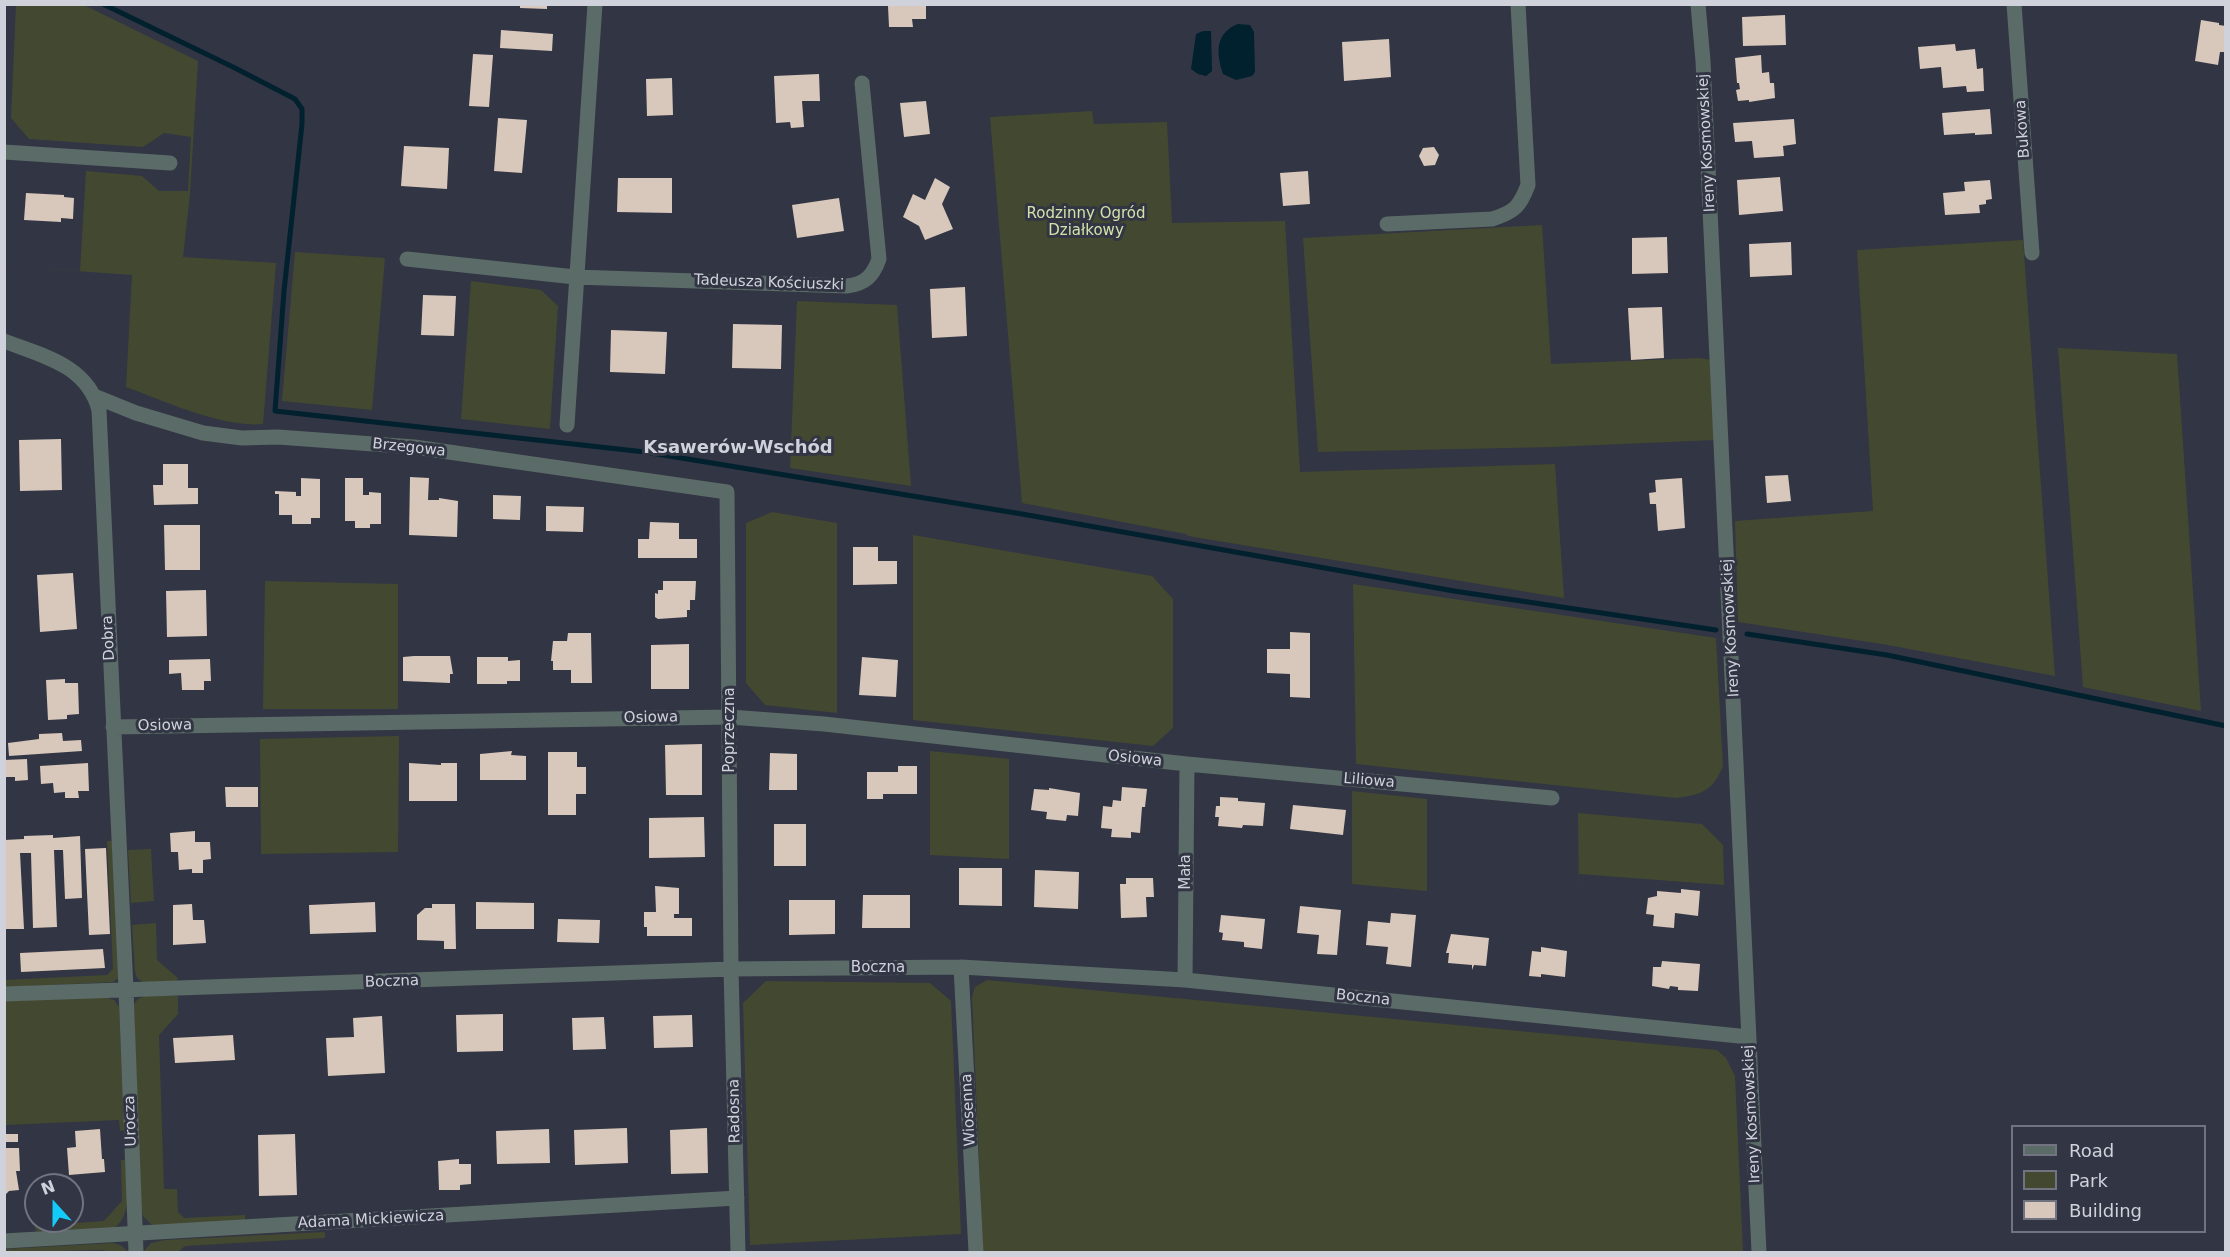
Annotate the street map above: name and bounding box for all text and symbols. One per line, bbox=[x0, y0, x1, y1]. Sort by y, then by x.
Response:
street label: Ireny Kosmowskiej bbox=[1694, 73, 1720, 213]
street label: Bukowa bbox=[2012, 99, 2034, 159]
park label: Rodzinny Ogród Działkowy bbox=[1026, 205, 1146, 240]
street label: Tadeusza Kościuszki bbox=[694, 271, 844, 295]
street label: Brzegowa bbox=[371, 435, 447, 461]
district label: Ksawerów-Wschód bbox=[643, 437, 833, 459]
street label: Ireny Kosmowskiej bbox=[1718, 558, 1744, 698]
street label: Dobra bbox=[99, 615, 119, 661]
street label: Poprzeczna bbox=[721, 687, 739, 773]
street label: Osiowa bbox=[624, 709, 678, 727]
street label: Osiowa bbox=[138, 717, 192, 735]
street label: Osiowa bbox=[1107, 747, 1163, 771]
street label: Liliowa bbox=[1343, 770, 1395, 792]
street label: Mała bbox=[1177, 854, 1195, 890]
street label: Boczna bbox=[851, 959, 905, 977]
street label: Boczna bbox=[365, 972, 419, 992]
street label: Boczna bbox=[1335, 986, 1391, 1010]
street label: Ireny Kosmowskiej bbox=[1739, 1044, 1765, 1184]
street label: Wiosenna bbox=[958, 1073, 980, 1147]
street label: Radosna bbox=[725, 1079, 745, 1143]
street label: Urocza bbox=[121, 1095, 141, 1147]
legend bbox=[2011, 1125, 2206, 1233]
text: Road bbox=[2069, 1140, 2114, 1161]
text: Park bbox=[2069, 1170, 2108, 1191]
north arrow bbox=[24, 1173, 84, 1233]
text: N bbox=[38, 1176, 58, 1199]
text: Building bbox=[2069, 1200, 2142, 1221]
street label: Adama Mickiewicza bbox=[297, 1207, 445, 1233]

